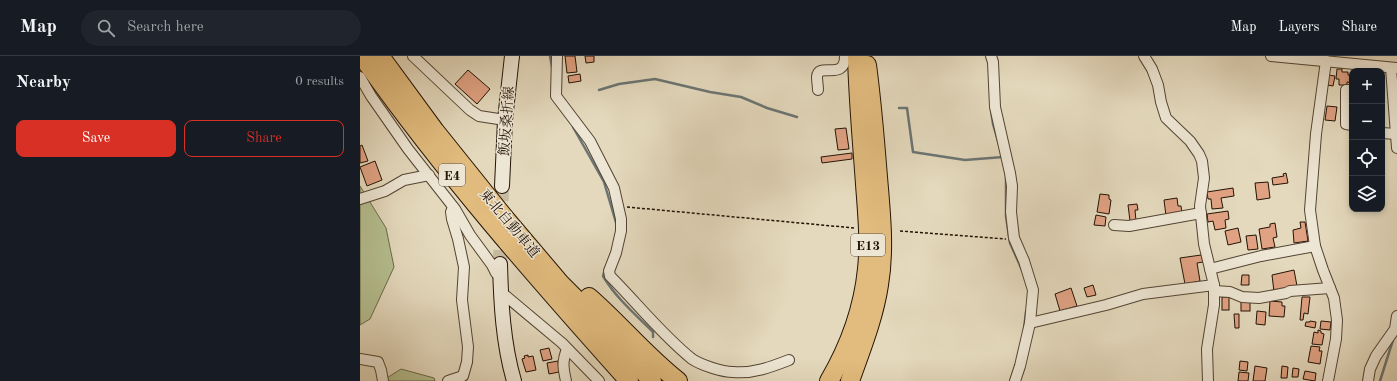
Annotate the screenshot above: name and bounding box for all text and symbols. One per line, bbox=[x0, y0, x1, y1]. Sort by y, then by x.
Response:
search box bbox=[81, 10, 361, 46]
icon: search bbox=[95, 17, 117, 39]
text: Map bbox=[20, 18, 57, 37]
text: Search here bbox=[127, 20, 204, 35]
text: Map bbox=[1231, 20, 1257, 34]
text: Layers bbox=[1279, 20, 1320, 34]
text: Share bbox=[1342, 20, 1377, 34]
map controls bbox=[1349, 68, 1385, 212]
button: + bbox=[1349, 68, 1385, 104]
text: Nearby bbox=[16, 74, 71, 91]
text: 0 results bbox=[295, 75, 344, 88]
street label: 飯坂桑折線 bbox=[497, 86, 516, 156]
button: − bbox=[1349, 104, 1385, 140]
button: Save bbox=[16, 120, 176, 157]
button: Share bbox=[184, 120, 344, 157]
button: locate bbox=[1349, 140, 1385, 176]
road number: E4 bbox=[439, 164, 465, 186]
button: layers bbox=[1349, 176, 1385, 212]
street label: 東北自動車道 bbox=[477, 186, 542, 260]
road number: E13 bbox=[851, 234, 885, 256]

